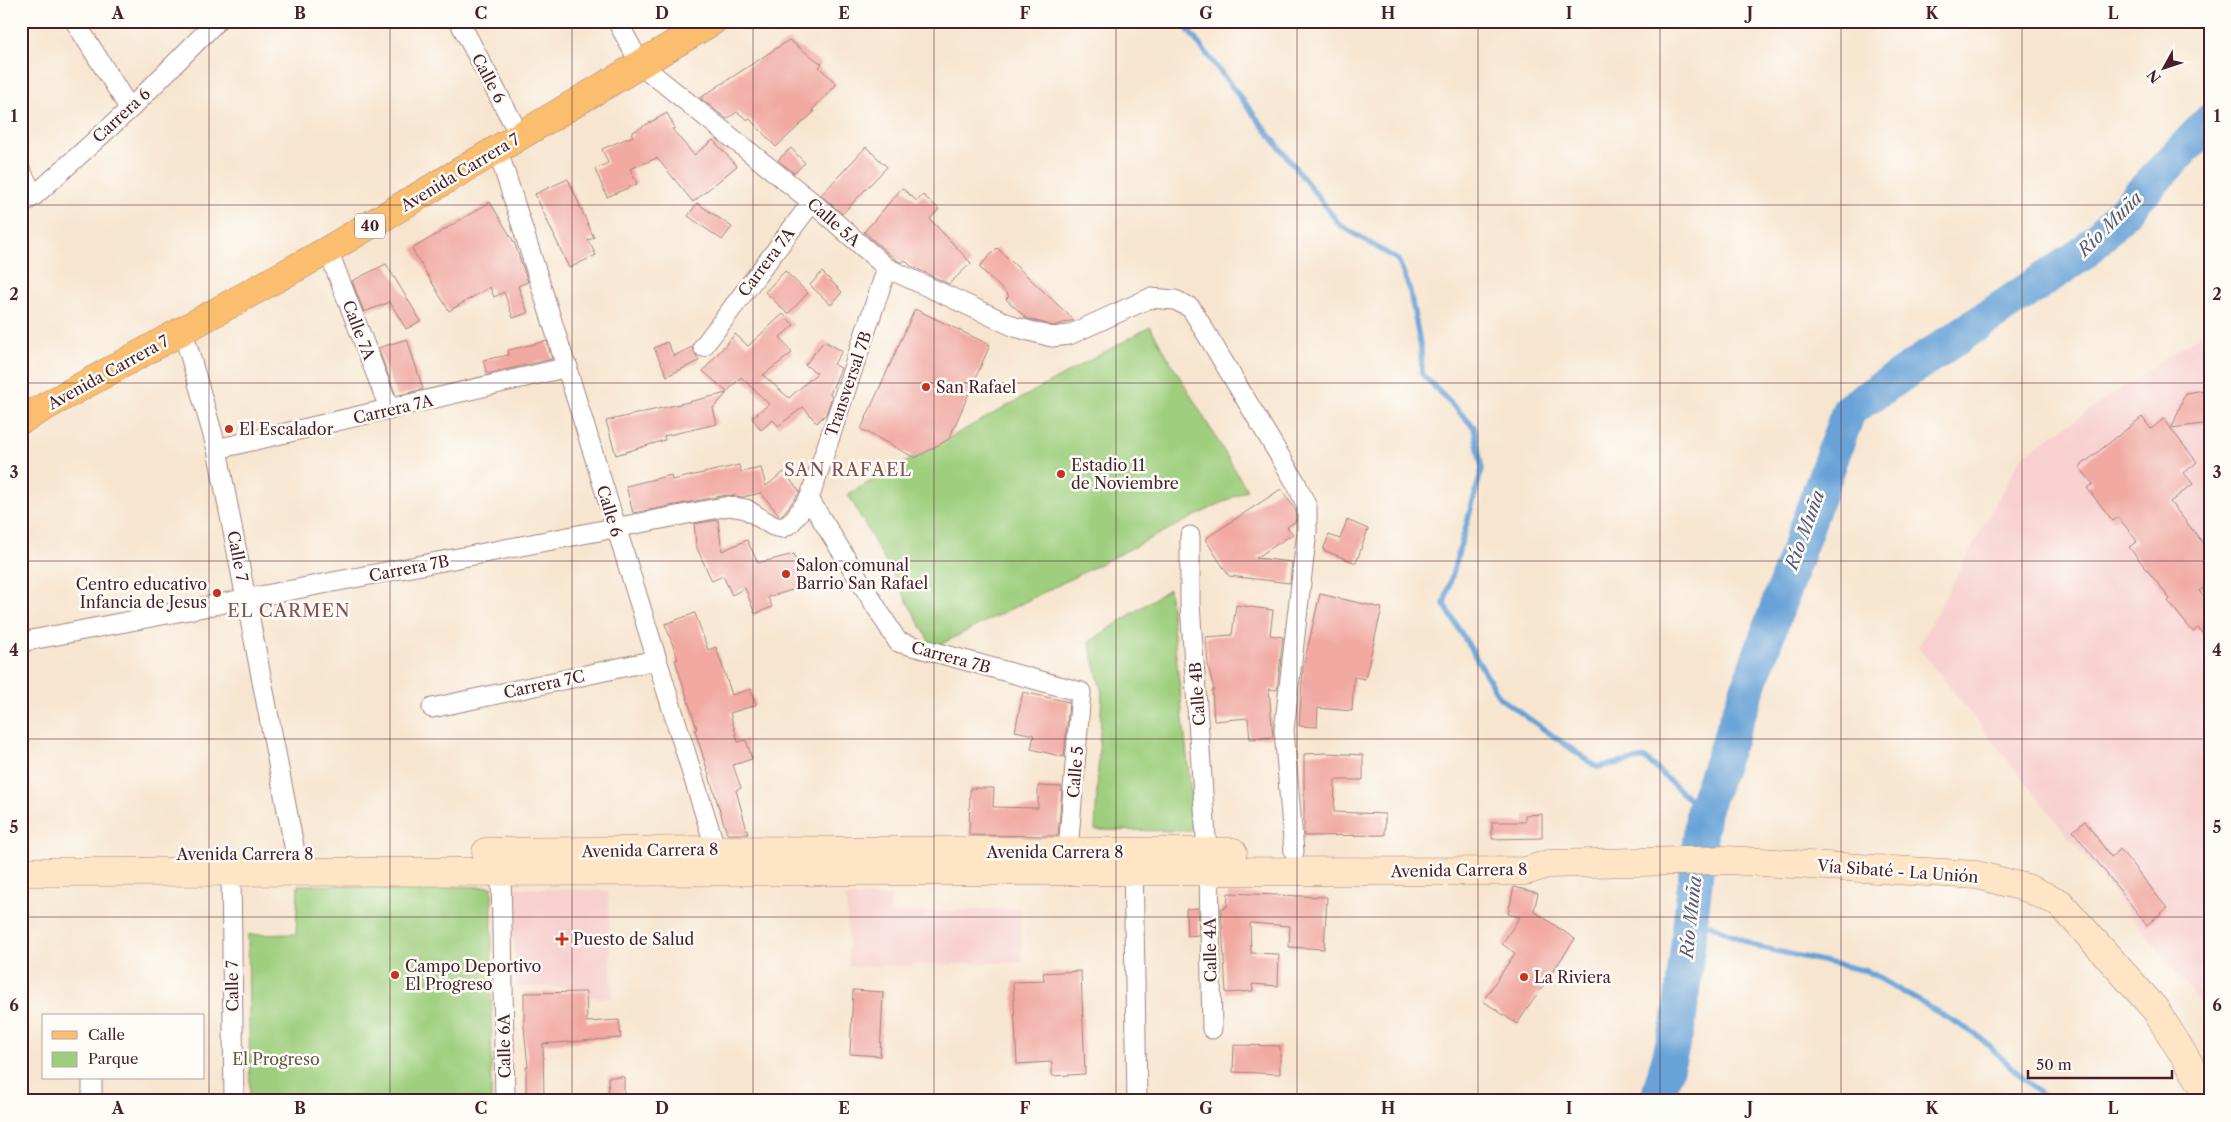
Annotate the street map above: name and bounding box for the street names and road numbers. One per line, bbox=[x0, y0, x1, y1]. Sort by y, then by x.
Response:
street label: Calle 6 bbox=[468, 50, 510, 106]
street label: Carrera 6 bbox=[88, 83, 154, 147]
street label: Avenida Carrera 7 bbox=[396, 129, 523, 216]
street label: Calle 5A bbox=[803, 193, 866, 251]
road number: 40 bbox=[355, 214, 385, 238]
street label: Carrera 7A bbox=[734, 223, 799, 301]
street label: Calle 7A bbox=[338, 297, 380, 364]
street label: Transversal 7B bbox=[821, 329, 875, 439]
street label: Avenida Carrera 7 bbox=[43, 330, 172, 414]
street label: Carrera 7A bbox=[351, 390, 436, 428]
street label: Calle 6 bbox=[593, 483, 627, 539]
street label: Calle 7 bbox=[223, 529, 253, 583]
street label: Carrera 7B bbox=[367, 550, 451, 586]
street label: Carrera 7B bbox=[909, 637, 993, 677]
street label: Calle 4B bbox=[1185, 661, 1209, 727]
street label: Carrera 7C bbox=[502, 666, 586, 702]
street label: Calle 5 bbox=[1063, 745, 1087, 799]
street label: Avenida Carrera 8 bbox=[580, 839, 719, 861]
street label: Avenida Carrera 8 bbox=[986, 842, 1123, 862]
street label: Avenida Carrera 8 bbox=[176, 844, 313, 864]
street label: Vía Sibaté - La Unión bbox=[1816, 855, 1979, 887]
street label: Avenida Carrera 8 bbox=[1389, 859, 1528, 881]
street label: Calle 4A bbox=[1199, 916, 1221, 983]
street label: Calle 7 bbox=[222, 960, 242, 1012]
street label: Calle 6A bbox=[493, 1012, 515, 1079]

